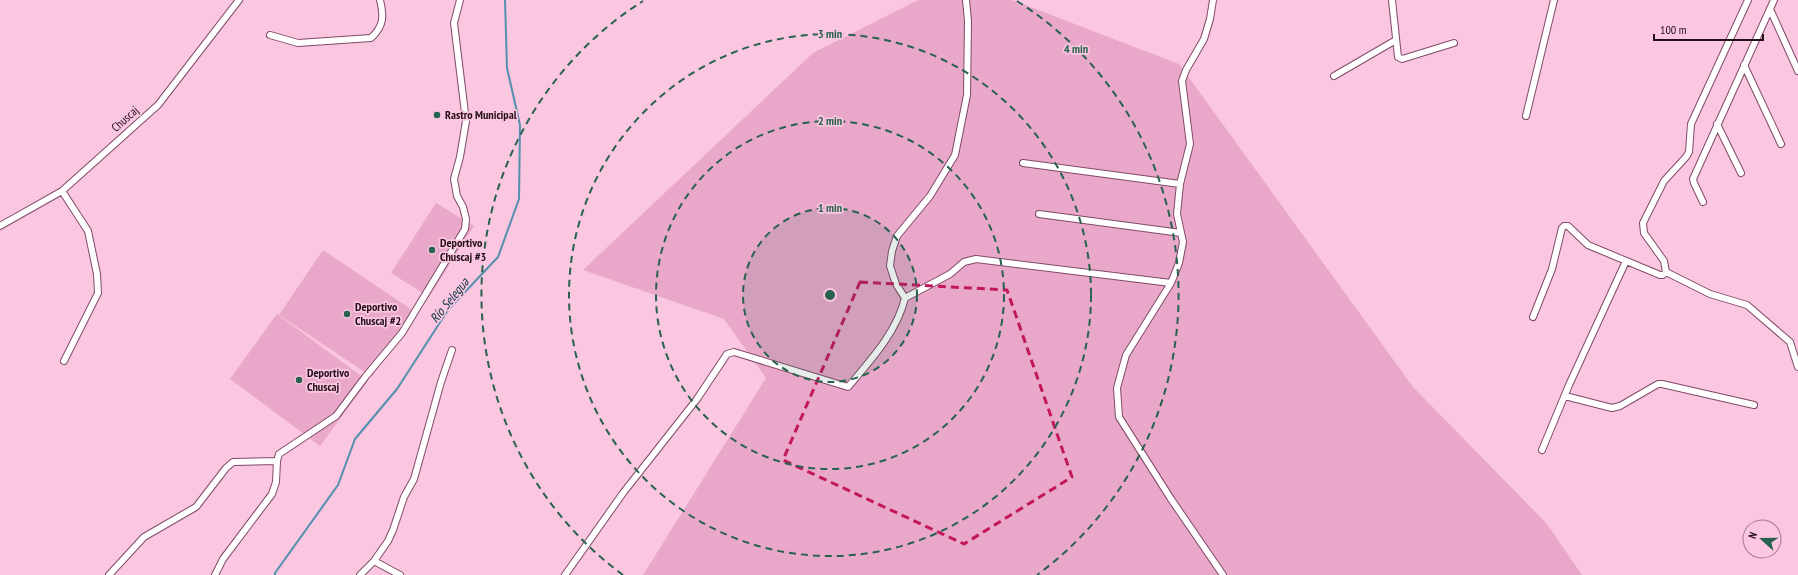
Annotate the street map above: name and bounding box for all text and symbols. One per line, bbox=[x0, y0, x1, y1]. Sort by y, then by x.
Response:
scale bar bbox=[1654, 16, 1763, 42]
text: 100 m bbox=[1660, 22, 1687, 37]
text: 3 min bbox=[818, 26, 842, 41]
text: 4 min bbox=[1064, 41, 1088, 56]
street label: Chuscaj bbox=[108, 102, 141, 135]
place label: Rastro Municipal bbox=[445, 107, 517, 122]
marker: Rastro Municipal bbox=[432, 110, 442, 120]
text: 2 min bbox=[818, 113, 842, 128]
text: 1 min bbox=[818, 200, 842, 215]
place label: Deportivo Chuscaj #3 bbox=[440, 235, 486, 264]
marker: Deportivo Chuscaj #3 bbox=[427, 245, 437, 255]
water label: Río Selegua bbox=[426, 274, 473, 326]
centre of rings bbox=[823, 288, 837, 302]
place label: Deportivo Chuscaj #2 bbox=[355, 299, 401, 328]
marker: Deportivo Chuscaj #2 bbox=[342, 309, 352, 319]
place label: Deportivo Chuscaj bbox=[307, 365, 350, 394]
marker: Deportivo Chuscaj bbox=[294, 375, 304, 385]
north arrow bbox=[1742, 519, 1782, 559]
text: N bbox=[1745, 530, 1760, 541]

